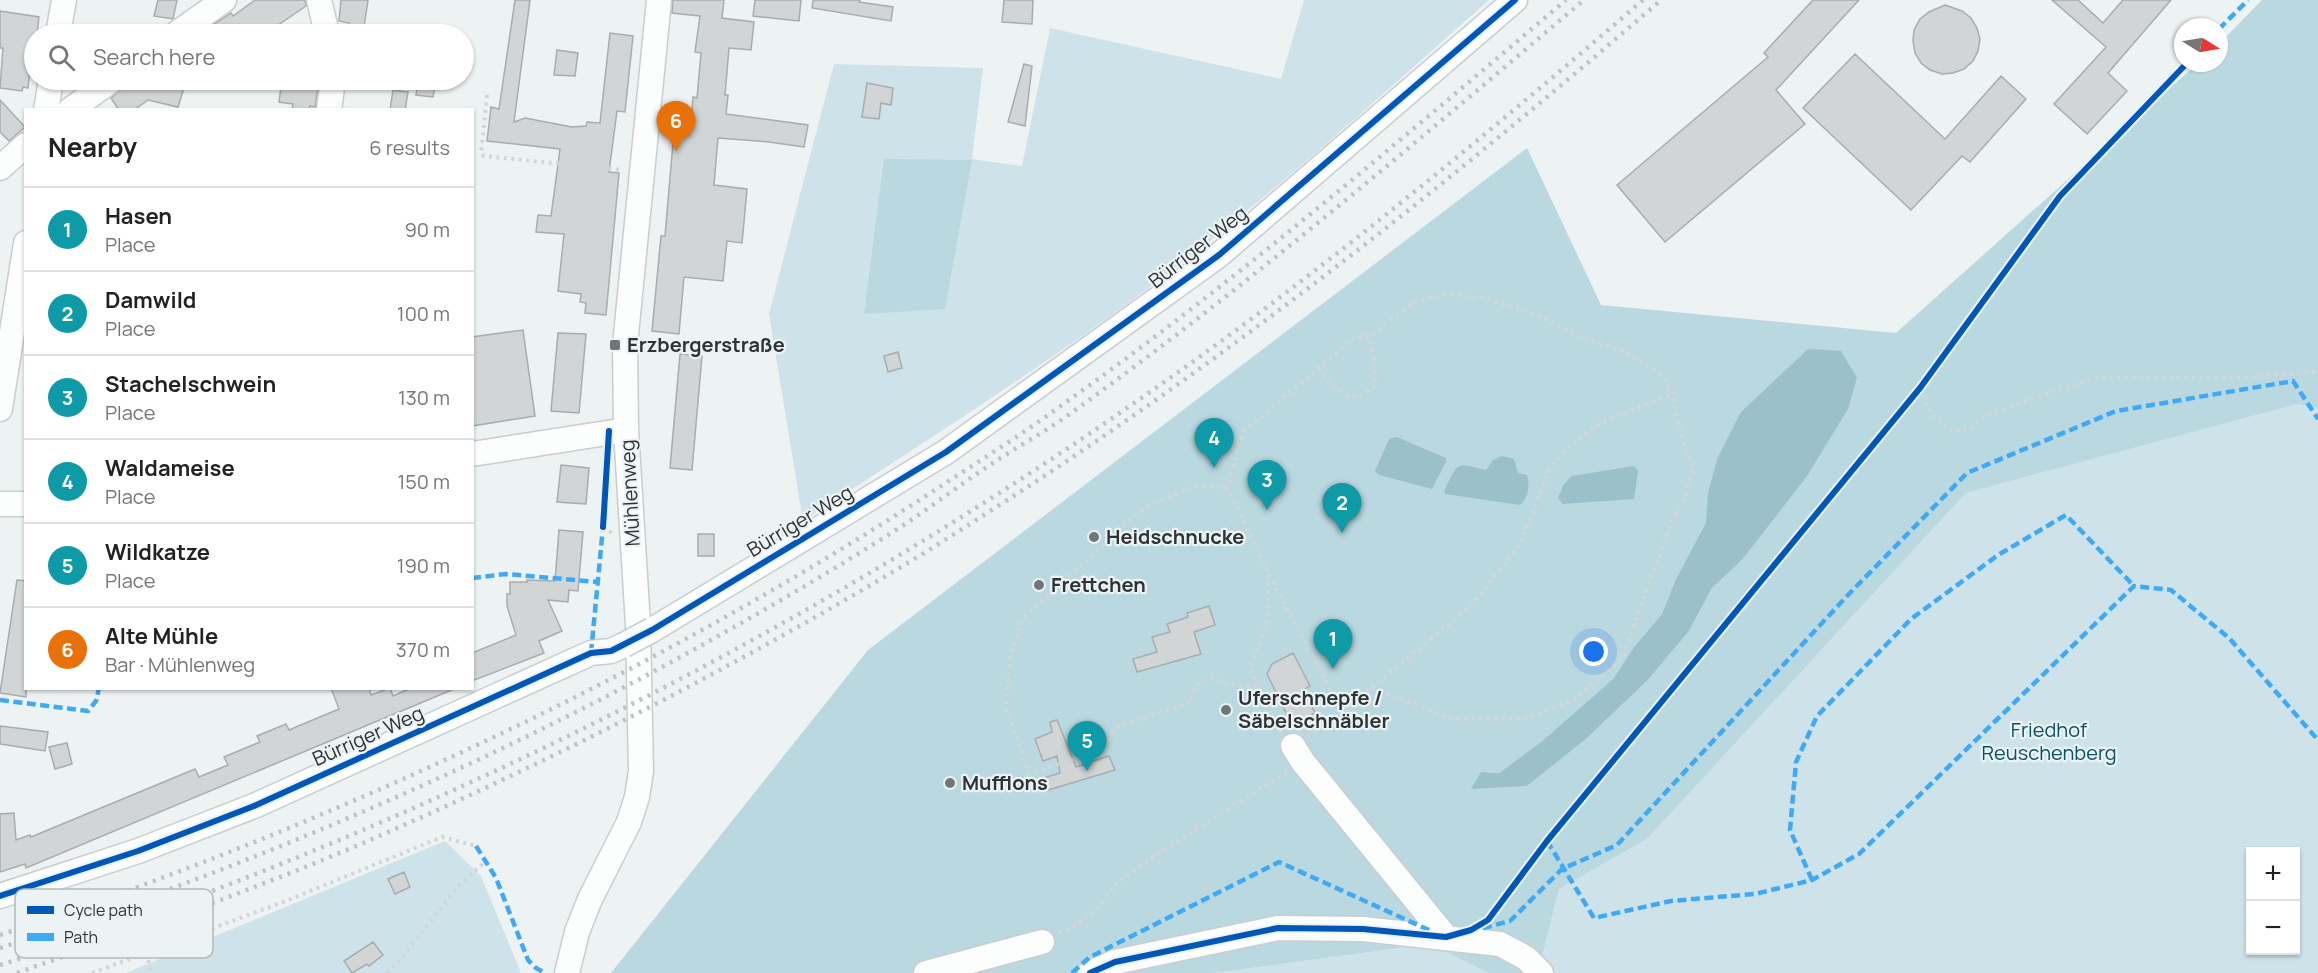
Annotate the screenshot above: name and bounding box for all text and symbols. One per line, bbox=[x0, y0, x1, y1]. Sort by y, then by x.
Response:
north arrow bbox=[2174, 18, 2228, 72]
search box bbox=[24, 24, 474, 90]
icon: search bbox=[45, 41, 78, 74]
text: Search here bbox=[93, 42, 215, 72]
pin: 6 bbox=[656, 102, 696, 151]
text: Nearby bbox=[48, 129, 137, 165]
text: 6 results bbox=[369, 134, 450, 161]
street label: Bürriger Weg bbox=[1142, 199, 1253, 294]
text: Hasen bbox=[105, 201, 172, 231]
text: 1 bbox=[63, 216, 72, 243]
text: 90 m bbox=[404, 216, 450, 243]
text: Place bbox=[105, 231, 155, 258]
text: Damwild bbox=[105, 285, 196, 315]
text: 2 bbox=[62, 300, 73, 327]
text: 100 m bbox=[397, 300, 450, 327]
text: Place bbox=[105, 315, 155, 342]
place label: Erzbergerstraße bbox=[627, 331, 785, 358]
marker: Erzbergerstraße bbox=[608, 338, 622, 352]
text: Stachelschwein bbox=[105, 369, 276, 399]
text: 3 bbox=[62, 384, 73, 411]
text: 130 m bbox=[398, 384, 450, 411]
text: Place bbox=[105, 399, 155, 426]
pin: 4 bbox=[1194, 418, 1234, 468]
street label: Mühlenweg bbox=[613, 439, 646, 547]
text: Waldameise bbox=[105, 453, 235, 483]
pin: 3 bbox=[1248, 460, 1286, 510]
text: 4 bbox=[61, 468, 74, 495]
text: 150 m bbox=[397, 468, 450, 495]
street label: Bürriger Weg bbox=[742, 478, 858, 563]
text: Place bbox=[105, 483, 155, 510]
pin: 2 bbox=[1322, 484, 1362, 533]
place label: Heidschnucke bbox=[1106, 523, 1244, 550]
marker: Heidschnucke bbox=[1087, 530, 1101, 544]
text: Wildkatze bbox=[105, 537, 210, 567]
text: 5 bbox=[62, 552, 73, 579]
text: 190 m bbox=[397, 552, 450, 579]
text: Place bbox=[105, 567, 155, 594]
place label: Frettchen bbox=[1051, 571, 1146, 598]
marker: Frettchen bbox=[1032, 578, 1046, 592]
pin: 1 bbox=[1314, 620, 1352, 669]
text: Alte Mühle bbox=[105, 621, 218, 651]
text: 6 bbox=[61, 636, 74, 663]
text: 370 m bbox=[396, 636, 450, 663]
your location bbox=[1579, 637, 1608, 666]
text: Bar · Mühlenweg bbox=[105, 651, 255, 678]
place label: Uferschnepfe / Säbelschnäbler bbox=[1238, 684, 1389, 734]
street label: Bürriger Weg bbox=[308, 699, 428, 772]
marker: Uferschnepfe / Säbelschnäbler bbox=[1219, 703, 1233, 717]
park label: Friedhof Reuschenberg bbox=[1981, 716, 2117, 766]
pin: 5 bbox=[1068, 722, 1106, 771]
place label: Mufflons bbox=[962, 769, 1048, 796]
marker: Mufflons bbox=[943, 776, 957, 790]
map controls bbox=[2246, 847, 2300, 955]
button: + bbox=[2246, 847, 2300, 901]
legend bbox=[15, 889, 213, 958]
text: Cycle path bbox=[64, 899, 143, 921]
button: − bbox=[2246, 901, 2300, 955]
text: Path bbox=[64, 926, 98, 948]

